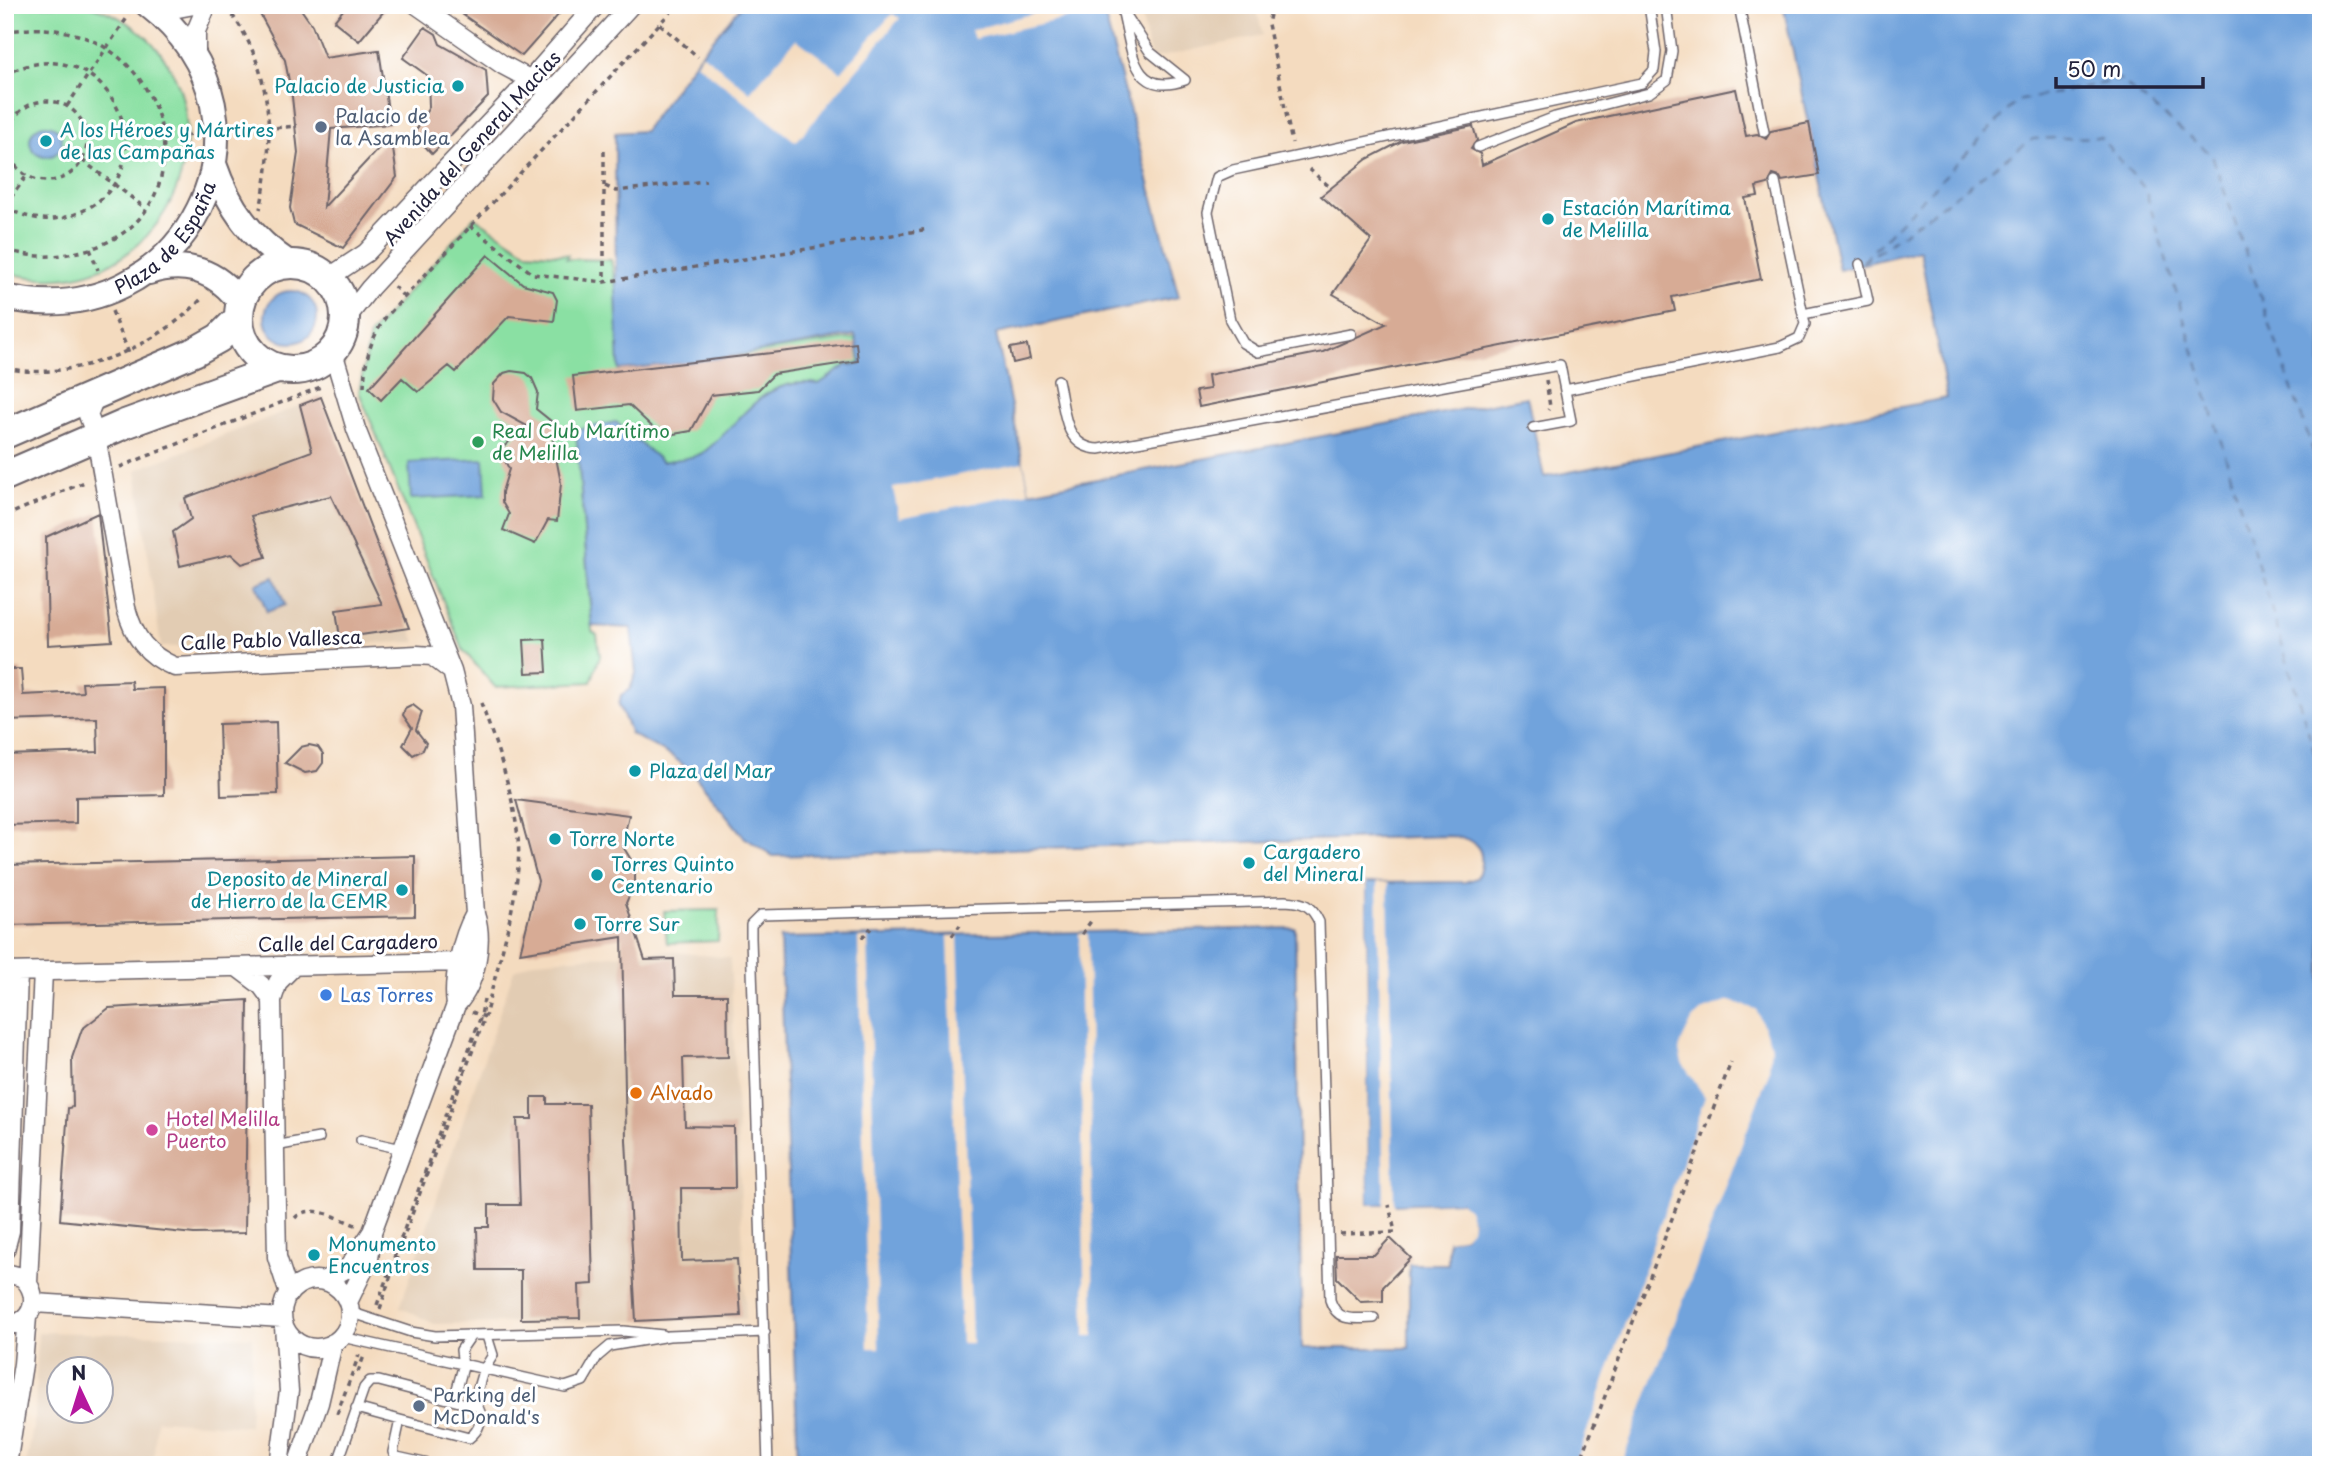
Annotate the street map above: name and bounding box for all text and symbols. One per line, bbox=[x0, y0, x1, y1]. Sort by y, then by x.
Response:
street label: Avenida del General Macias bbox=[376, 44, 566, 251]
scale bar bbox=[2056, 46, 2204, 90]
text: 50 m bbox=[2067, 52, 2121, 84]
place label: Palacio de Justicia bbox=[274, 71, 445, 99]
marker: Palacio de Justicia bbox=[450, 78, 466, 94]
place label: Palacio de la Asamblea bbox=[335, 101, 450, 151]
place label: A los Héroes y Mártires de las Campañas bbox=[60, 115, 274, 165]
marker: Palacio de la Asamblea bbox=[313, 119, 329, 135]
marker: A los Héroes y Mártires de las Campañas bbox=[38, 133, 54, 149]
street label: Plaza de España bbox=[109, 177, 222, 300]
place label: Estación Marítima de Melilla bbox=[1562, 193, 1731, 243]
marker: Estación Marítima de Melilla bbox=[1540, 211, 1556, 227]
place label: Real Club Marítimo de Melilla bbox=[492, 416, 670, 466]
marker: Real Club Marítimo de Melilla bbox=[470, 434, 486, 450]
street label: Calle Pablo Vallesca bbox=[180, 622, 362, 656]
place label: Plaza del Mar bbox=[649, 756, 772, 784]
marker: Plaza del Mar bbox=[627, 763, 643, 779]
place label: Torre Norte bbox=[569, 824, 675, 852]
marker: Torre Norte bbox=[547, 831, 563, 847]
place label: Cargadero del Mineral bbox=[1263, 837, 1364, 887]
place label: Torres Quinto Centenario bbox=[611, 849, 734, 899]
marker: Cargadero del Mineral bbox=[1241, 855, 1257, 871]
place label: Deposito de Mineral de Hierro de la CEMR bbox=[191, 864, 388, 914]
marker: Torres Quinto Centenario bbox=[589, 867, 605, 883]
marker: Deposito de Mineral de Hierro de la CEMR bbox=[394, 882, 410, 898]
place label: Torre Sur bbox=[594, 909, 680, 937]
marker: Torre Sur bbox=[572, 916, 588, 932]
street label: Calle del Cargadero bbox=[258, 926, 438, 958]
place label: Las Torres bbox=[340, 980, 434, 1008]
marker: Las Torres bbox=[318, 987, 334, 1003]
place label: Alvado bbox=[650, 1078, 713, 1106]
marker: Alvado bbox=[628, 1085, 644, 1101]
place label: Hotel Melilla Puerto bbox=[166, 1104, 280, 1154]
marker: Hotel Melilla Puerto bbox=[144, 1122, 160, 1138]
place label: Monumento Encuentros bbox=[328, 1229, 436, 1279]
marker: Monumento Encuentros bbox=[306, 1247, 322, 1263]
north arrow bbox=[46, 1354, 116, 1424]
text: N bbox=[70, 1358, 87, 1387]
place label: Parking del McDonald's bbox=[433, 1380, 540, 1430]
marker: Parking del McDonald's bbox=[411, 1398, 427, 1414]

